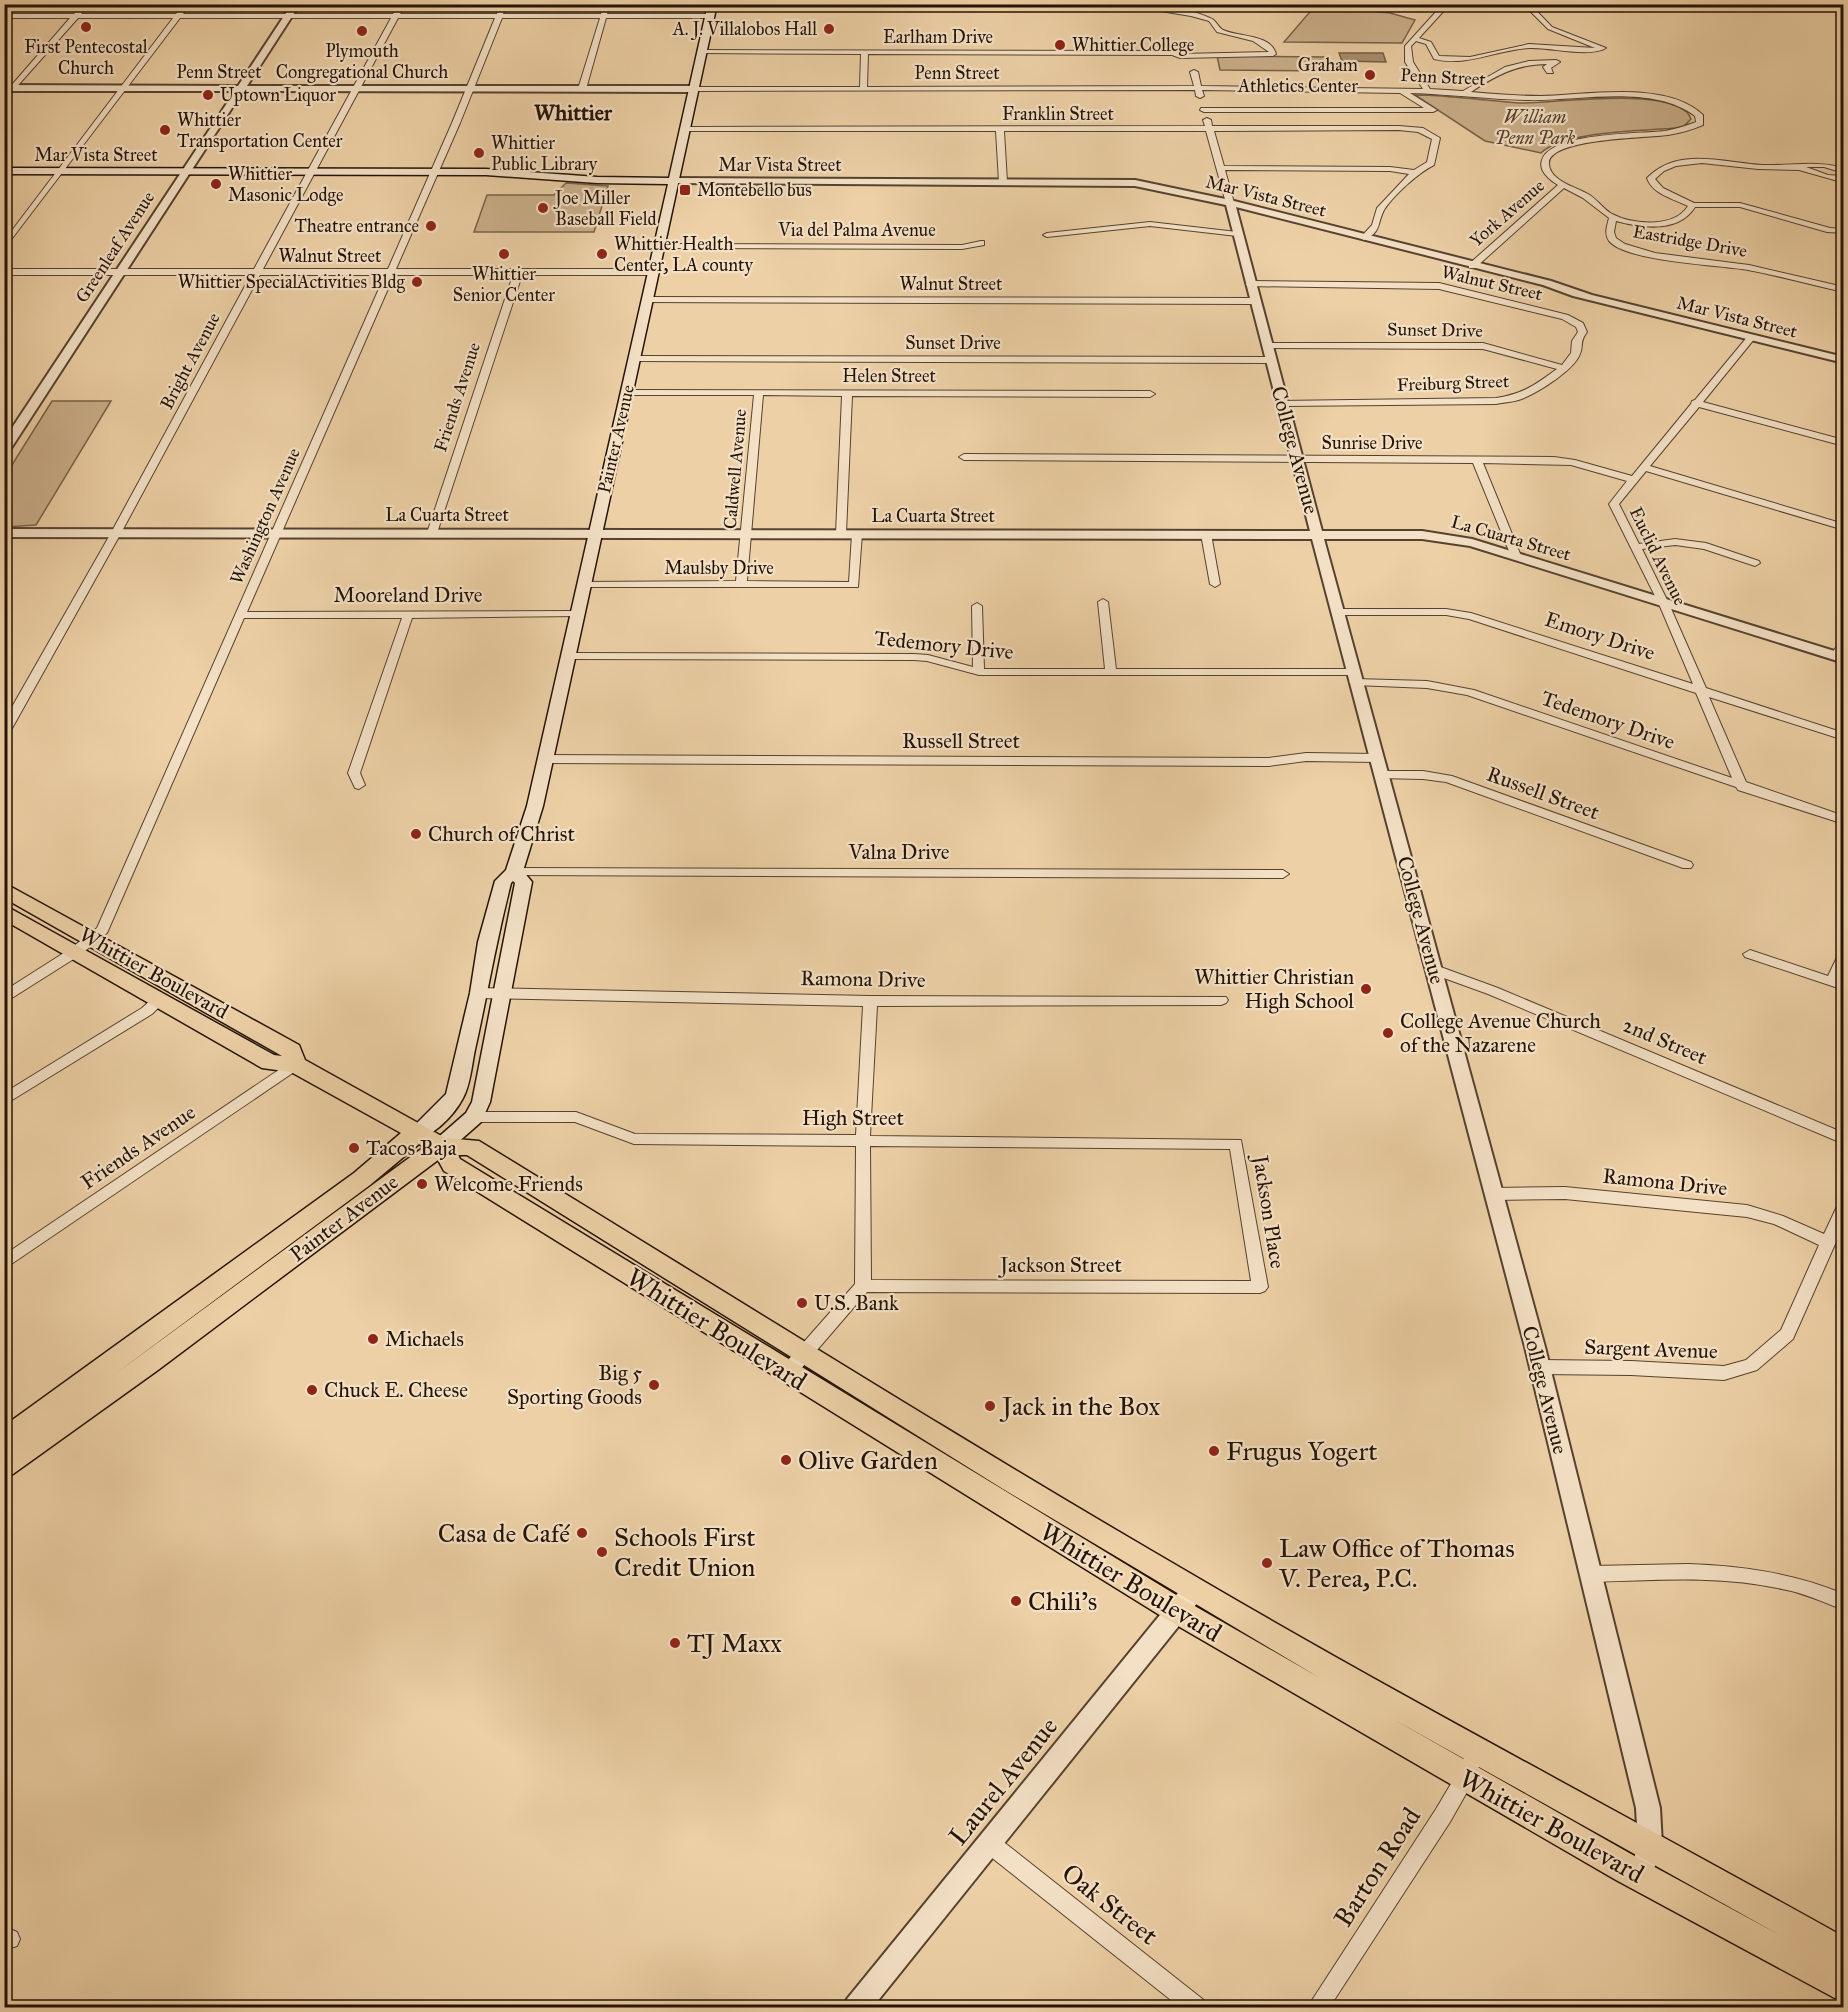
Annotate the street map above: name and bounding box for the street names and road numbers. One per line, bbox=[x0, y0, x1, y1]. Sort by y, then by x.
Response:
street label: Earlham Drive bbox=[883, 26, 993, 48]
street label: Penn Street bbox=[176, 61, 262, 83]
street label: Penn Street bbox=[914, 62, 1000, 84]
street label: Penn Street bbox=[1400, 64, 1487, 90]
street label: Franklin Street bbox=[1002, 103, 1115, 125]
street label: Mar Vista Street bbox=[34, 144, 158, 166]
street label: Mar Vista Street bbox=[718, 154, 842, 176]
street label: Mar Vista Street bbox=[1203, 170, 1329, 222]
street label: York Avenue bbox=[1465, 174, 1549, 252]
street label: Greenleaf Avenue bbox=[71, 187, 159, 307]
street label: Via del Palma Avenue bbox=[777, 219, 936, 241]
street label: Eastridge Drive bbox=[1631, 220, 1749, 263]
street label: Walnut Street bbox=[279, 245, 382, 267]
street label: Walnut Street bbox=[1439, 261, 1545, 305]
street label: Walnut Street bbox=[900, 273, 1003, 295]
street label: Mar Vista Street bbox=[1674, 291, 1800, 343]
street label: Bright Avenue bbox=[155, 309, 226, 413]
street label: Sunset Drive bbox=[1387, 318, 1483, 342]
street label: Sunset Drive bbox=[905, 332, 1001, 354]
street label: Friends Avenue bbox=[429, 340, 485, 454]
street label: Helen Street bbox=[842, 365, 936, 387]
street label: Freiburg Street bbox=[1396, 370, 1510, 397]
street label: Painter Avenue bbox=[593, 383, 639, 495]
street label: College Avenue bbox=[1265, 383, 1325, 517]
street label: Caldwell Avenue bbox=[719, 408, 751, 530]
street label: Sunrise Drive bbox=[1322, 432, 1422, 454]
street label: Washington Avenue bbox=[225, 445, 306, 588]
street label: Euclid Avenue bbox=[1625, 503, 1691, 609]
street label: La Cuarta Street bbox=[385, 504, 509, 526]
street label: La Cuarta Street bbox=[871, 505, 995, 527]
street label: La Cuarta Street bbox=[1449, 510, 1574, 566]
street label: Maulsby Drive bbox=[664, 557, 774, 579]
street label: Mooreland Drive bbox=[334, 582, 483, 608]
street label: Emory Drive bbox=[1542, 606, 1659, 666]
street label: Tedemory Drive bbox=[873, 625, 1015, 665]
street label: Tedemory Drive bbox=[1538, 685, 1679, 755]
street label: Russell Street bbox=[902, 728, 1021, 754]
street label: Russell Street bbox=[1483, 761, 1603, 826]
street label: Valna Drive bbox=[848, 839, 950, 865]
street label: College Avenue bbox=[1391, 853, 1451, 987]
street label: Whittier Boulevard bbox=[75, 921, 233, 1025]
street label: Ramona Drive bbox=[800, 965, 926, 993]
street label: 2nd Street bbox=[1619, 1012, 1712, 1071]
street label: Friends Avenue bbox=[76, 1099, 200, 1195]
street label: High Street bbox=[802, 1105, 905, 1131]
street label: Jackson Place bbox=[1247, 1152, 1291, 1271]
street label: Ramona Drive bbox=[1601, 1163, 1729, 1202]
street label: Painter Avenue bbox=[285, 1169, 404, 1267]
street label: Jackson Street bbox=[998, 1252, 1123, 1278]
street label: Whittier Boulevard bbox=[621, 1261, 813, 1397]
street label: College Avenue bbox=[1517, 1323, 1574, 1457]
street label: Sargent Avenue bbox=[1584, 1334, 1718, 1364]
street label: Whittier Boulevard bbox=[1034, 1515, 1228, 1649]
street label: Laurel Avenue bbox=[942, 1711, 1064, 1851]
street label: Whittier Boulevard bbox=[1454, 1762, 1650, 1890]
street label: Barton Road bbox=[1327, 1801, 1427, 1933]
street label: Oak Street bbox=[1056, 1857, 1164, 1951]

